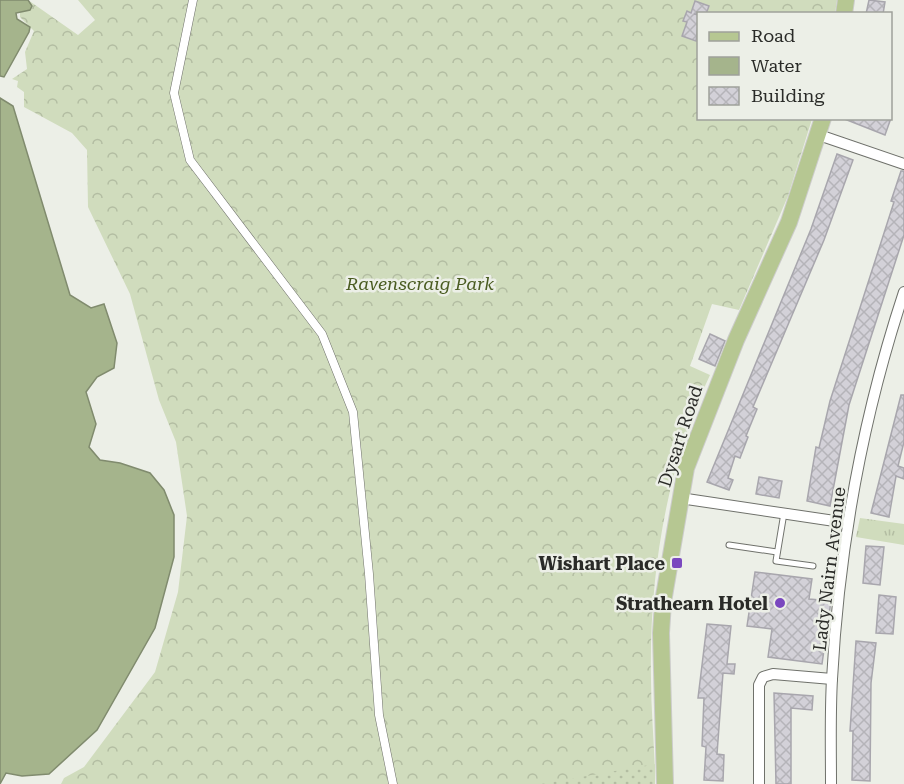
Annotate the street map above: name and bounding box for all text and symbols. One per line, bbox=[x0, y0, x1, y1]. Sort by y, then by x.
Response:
legend bbox=[697, 12, 892, 120]
text: Road bbox=[751, 25, 796, 46]
text: Water bbox=[751, 55, 802, 76]
text: Building bbox=[751, 85, 825, 106]
park label: Ravenscraig Park bbox=[345, 273, 494, 294]
street label: Dysart Road bbox=[654, 382, 706, 490]
street label: Lady Nairn Avenue bbox=[809, 486, 850, 652]
place label: Wishart Place bbox=[538, 553, 665, 574]
marker: Wishart Place bbox=[670, 556, 684, 570]
place label: Strathearn Hotel bbox=[616, 593, 768, 614]
marker: Strathearn Hotel bbox=[773, 596, 787, 610]

